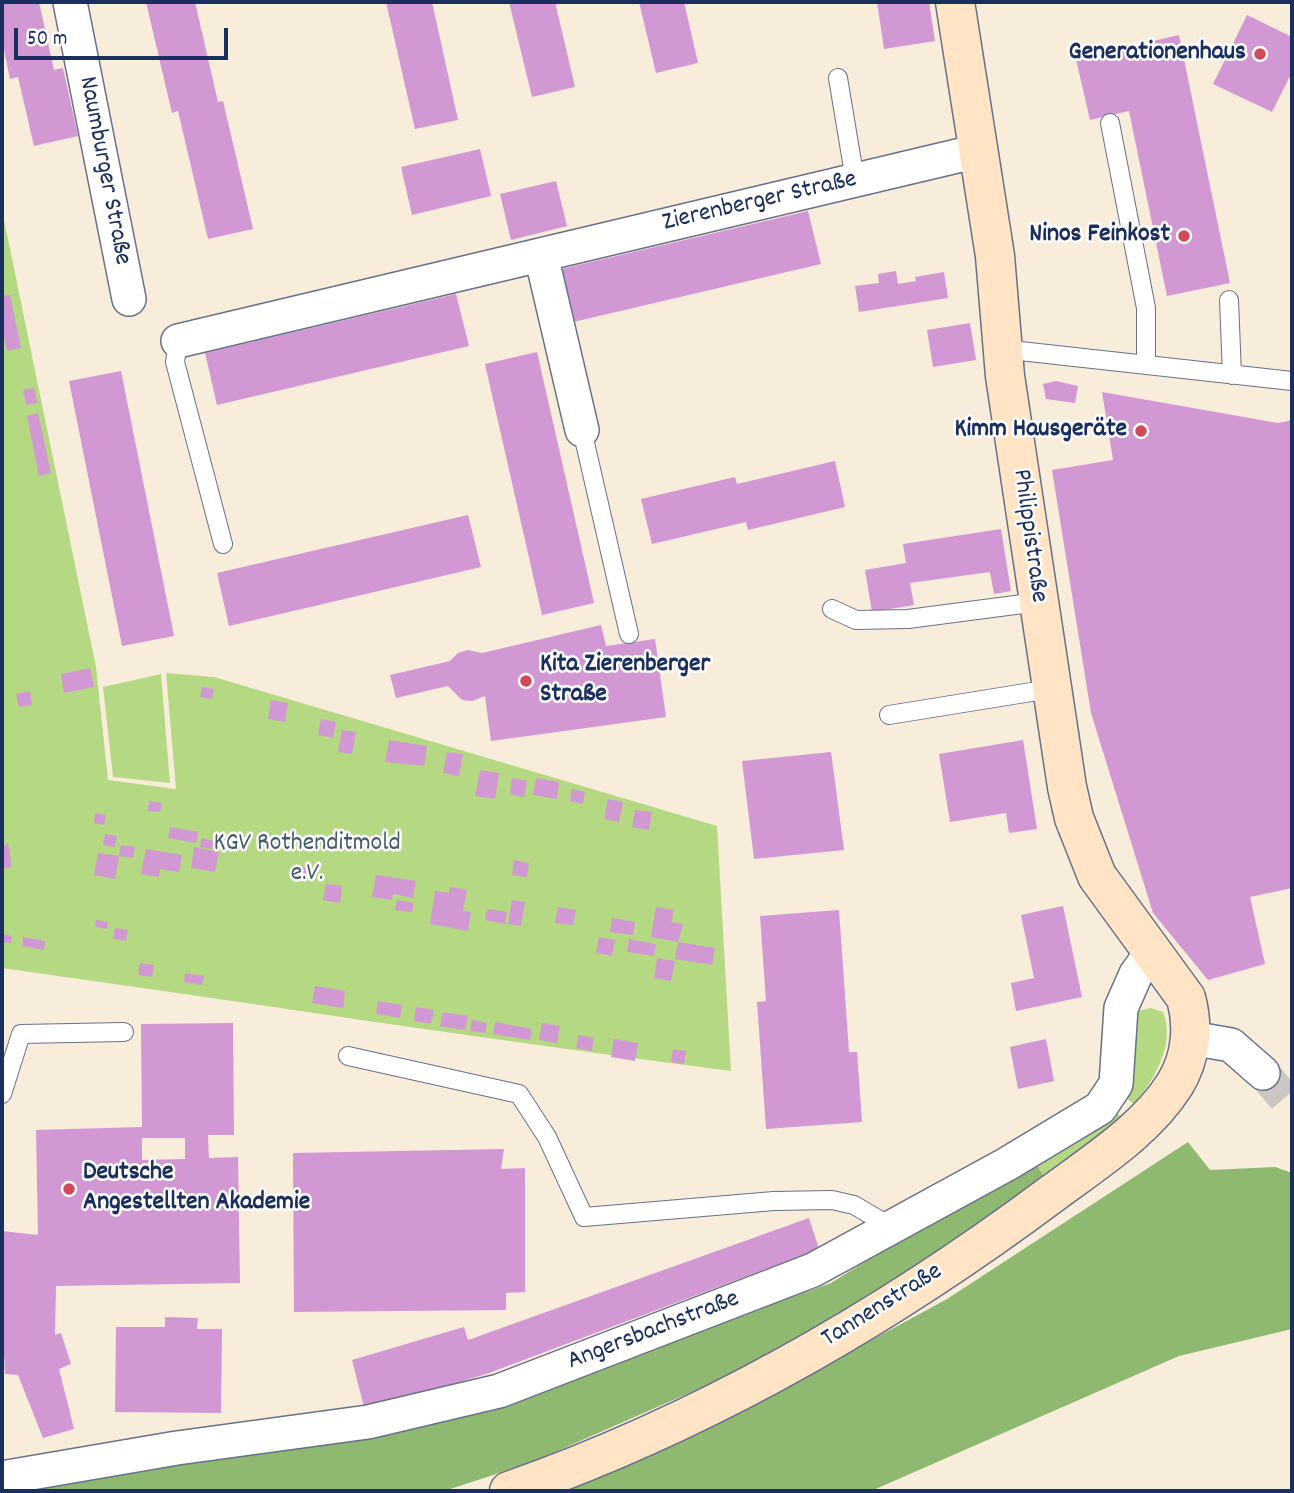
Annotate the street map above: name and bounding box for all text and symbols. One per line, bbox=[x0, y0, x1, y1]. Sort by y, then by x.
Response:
scale bar bbox=[18, 14, 231, 58]
text: 50 m bbox=[27, 25, 67, 55]
place label: Generationenhaus bbox=[1068, 38, 1246, 70]
marker: Generationenhaus bbox=[1252, 46, 1268, 62]
street label: Naumburger Straße bbox=[69, 74, 137, 268]
street label: Zierenberger Straße bbox=[660, 166, 860, 240]
place label: Ninos Feinkost bbox=[1029, 220, 1170, 252]
marker: Ninos Feinkost bbox=[1176, 228, 1192, 244]
place label: Kimm Hausgeräte bbox=[954, 415, 1127, 447]
marker: Kimm Hausgeräte bbox=[1133, 423, 1149, 439]
street label: Philippistraße bbox=[1003, 467, 1053, 605]
place label: Kita Zierenberger Straße bbox=[540, 650, 710, 712]
marker: Kita Zierenberger Straße bbox=[518, 673, 534, 689]
park label: KGV Rothenditmold e.V. bbox=[213, 829, 401, 890]
place label: Deutsche Angestellten Akademie bbox=[83, 1158, 310, 1220]
marker: Deutsche Angestellten Akademie bbox=[61, 1181, 77, 1197]
street label: Tannenstraße bbox=[817, 1258, 949, 1356]
street label: Angersbachstraße bbox=[564, 1285, 744, 1379]

